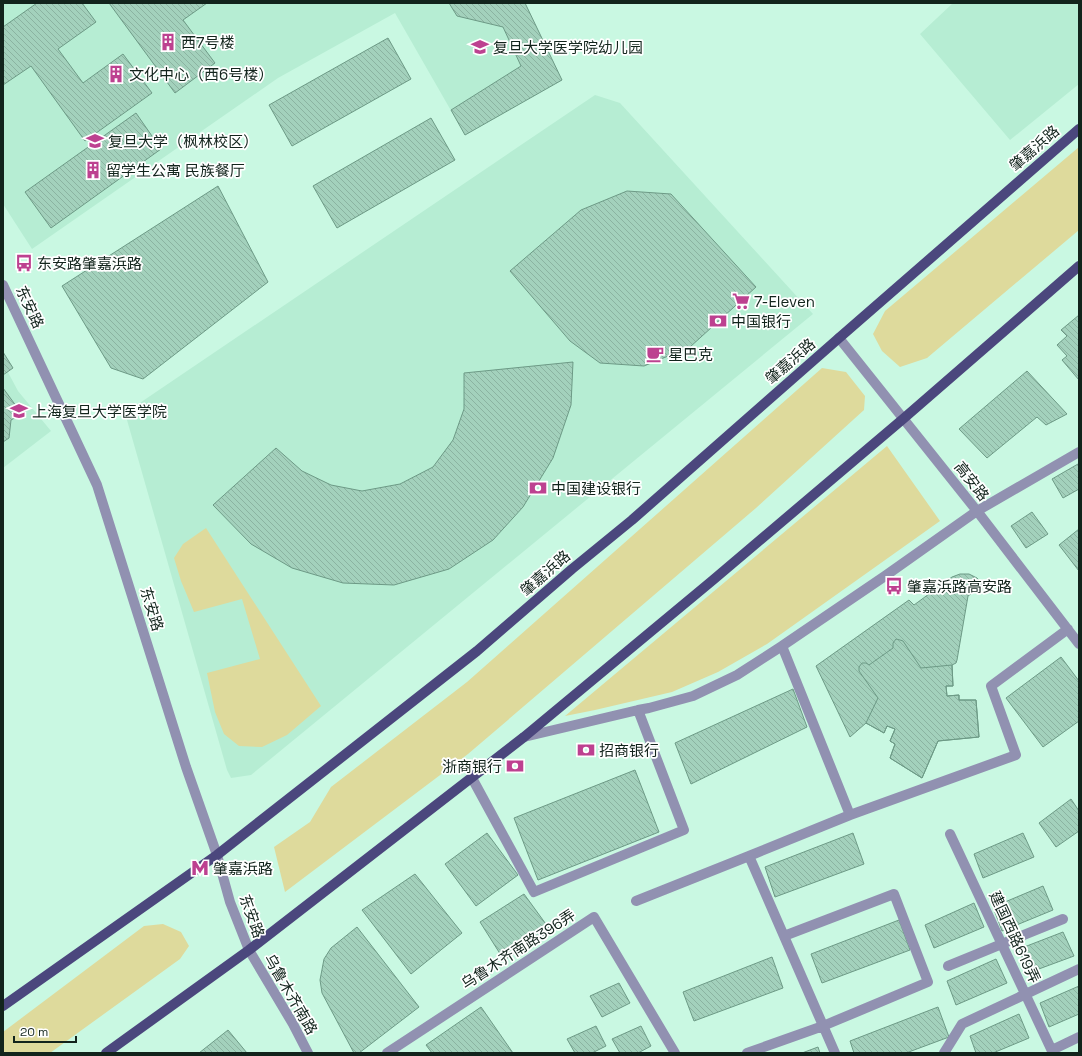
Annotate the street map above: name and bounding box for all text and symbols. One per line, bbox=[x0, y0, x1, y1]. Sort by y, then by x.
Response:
building icon: 西7号楼 bbox=[158, 32, 178, 52]
place label: 西7号楼 bbox=[181, 33, 234, 52]
school or university icon: 复旦大学医学院幼儿园 bbox=[470, 37, 490, 57]
place label: 复旦大学医学院幼儿园 bbox=[493, 38, 643, 57]
building icon: 文化中心（西6号楼） bbox=[106, 64, 126, 84]
place label: 文化中心（西6号楼） bbox=[129, 65, 273, 84]
street label: 肇嘉浜路 bbox=[1005, 121, 1063, 175]
school or university icon: 复旦大学（枫林校区） bbox=[85, 131, 105, 151]
place label: 复旦大学（枫林校区） bbox=[108, 132, 258, 151]
building icon: 留学生公寓 民族餐厅 bbox=[83, 160, 103, 180]
place label: 留学生公寓 民族餐厅 bbox=[106, 161, 245, 180]
bus stop icon: 东安路肇嘉浜路 bbox=[14, 253, 34, 273]
place label: 东安路肇嘉浜路 bbox=[37, 254, 142, 273]
street label: 东安路 bbox=[12, 283, 48, 331]
supermarket icon: 7-Eleven bbox=[731, 291, 751, 311]
place label: 7-Eleven bbox=[754, 292, 815, 311]
bank icon: 中国银行 bbox=[708, 311, 728, 331]
place label: 中国银行 bbox=[731, 312, 791, 331]
street label: 肇嘉浜路 bbox=[761, 334, 819, 388]
cafe icon: 星巴克 bbox=[645, 344, 665, 364]
place label: 星巴克 bbox=[668, 345, 713, 364]
school or university icon: 上海复旦大学医学院 bbox=[9, 401, 29, 421]
place label: 上海复旦大学医学院 bbox=[32, 402, 167, 421]
street label: 高安路 bbox=[951, 457, 993, 505]
bank icon: 中国建设银行 bbox=[528, 478, 548, 498]
place label: 中国建设银行 bbox=[551, 479, 641, 498]
street label: 肇嘉浜路 bbox=[516, 546, 574, 600]
bus stop icon: 肇嘉浜路高安路 bbox=[884, 576, 904, 596]
place label: 肇嘉浜路高安路 bbox=[907, 577, 1012, 596]
street label: 东安路 bbox=[136, 585, 168, 633]
bank icon: 招商银行 bbox=[576, 740, 596, 760]
place label: 招商银行 bbox=[599, 741, 659, 760]
bank icon: 浙商银行 bbox=[505, 756, 525, 776]
place label: 浙商银行 bbox=[442, 757, 502, 776]
metro station icon: 肇嘉浜路 bbox=[190, 858, 210, 878]
place label: 肇嘉浜路 bbox=[213, 859, 273, 878]
street label: 建国西路619弄 bbox=[985, 888, 1045, 986]
street label: 东安路 bbox=[235, 892, 269, 940]
street label: 乌鲁木齐南路396弄 bbox=[457, 905, 579, 993]
street label: 乌鲁木齐南路 bbox=[260, 950, 322, 1038]
scale bar bbox=[14, 1018, 76, 1044]
text: 20 m bbox=[20, 1024, 48, 1040]

